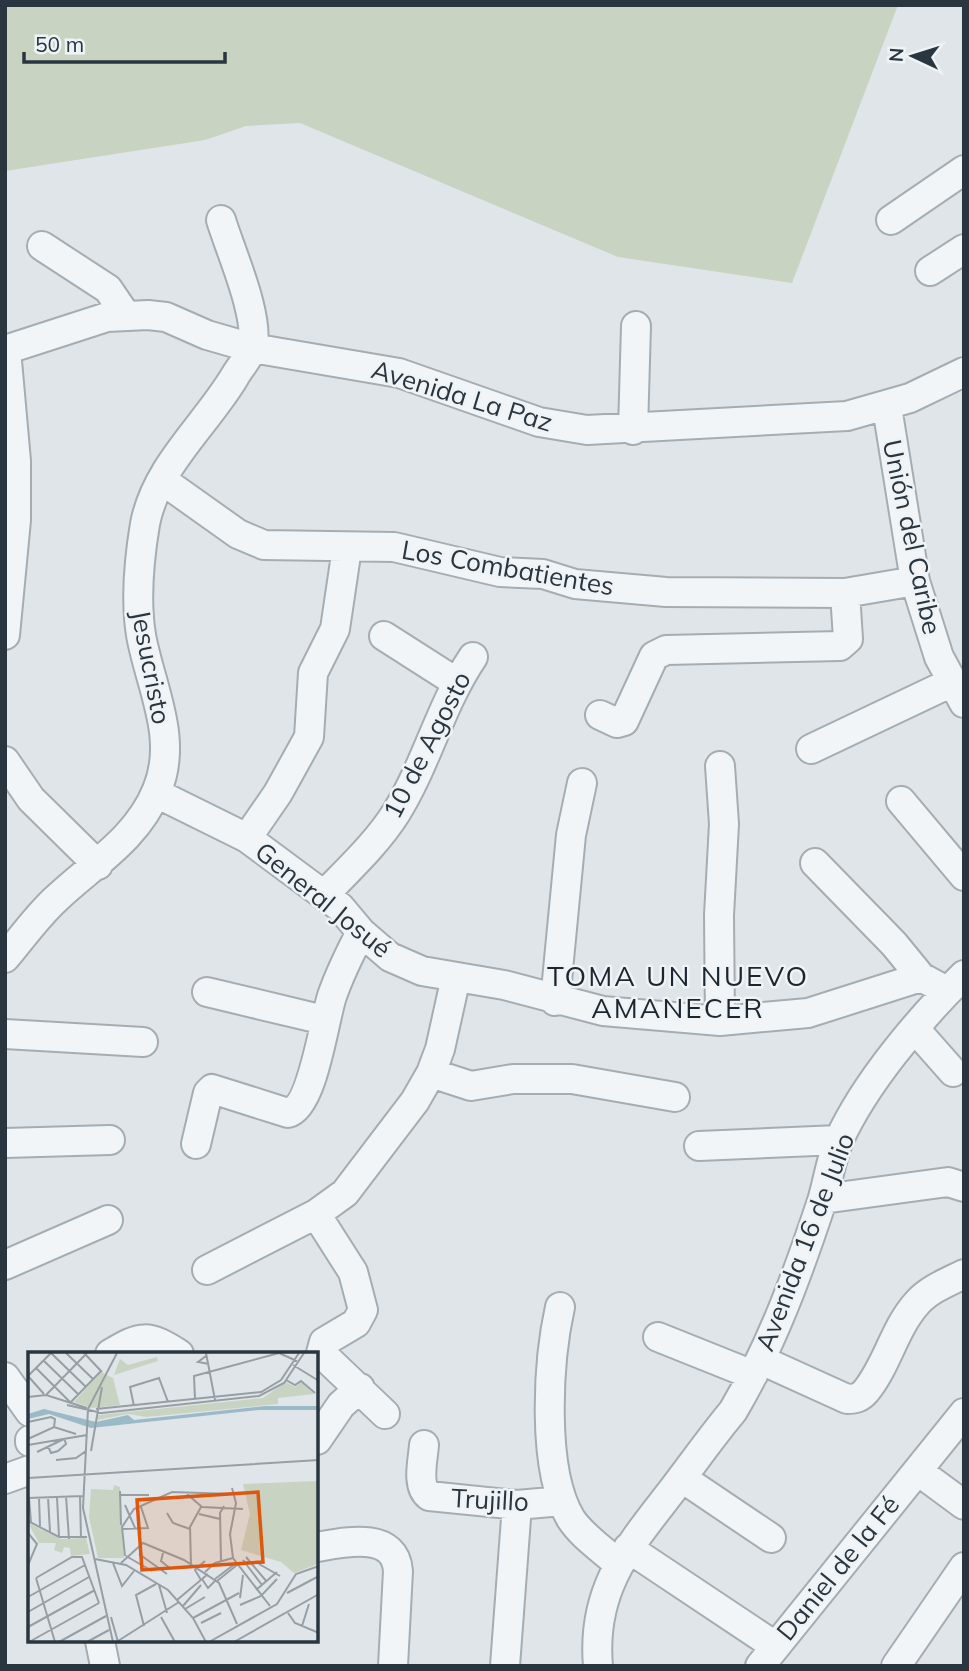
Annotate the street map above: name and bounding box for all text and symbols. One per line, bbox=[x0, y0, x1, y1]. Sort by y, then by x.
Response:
scale bar bbox=[24, 21, 226, 65]
north arrow bbox=[878, 21, 948, 91]
text: 50 m bbox=[35, 31, 84, 57]
text: N bbox=[884, 47, 909, 63]
street label: Avenida La Paz bbox=[368, 352, 557, 439]
street label: Unión del Caribe bbox=[876, 436, 949, 637]
street label: Los Combatientes bbox=[399, 533, 617, 602]
street label: Jesucristo bbox=[124, 607, 179, 727]
street label: 10 de Agosto bbox=[375, 666, 478, 824]
street label: General Josué bbox=[248, 835, 398, 965]
district label: TOMA UN NUEVO AMANECER bbox=[547, 958, 809, 1025]
street label: Avenida 16 de Julio bbox=[748, 1128, 861, 1356]
inset map bbox=[28, 1352, 318, 1643]
street label: Trujillo bbox=[450, 1481, 530, 1518]
street label: Daniel de la Fé bbox=[769, 1489, 906, 1647]

